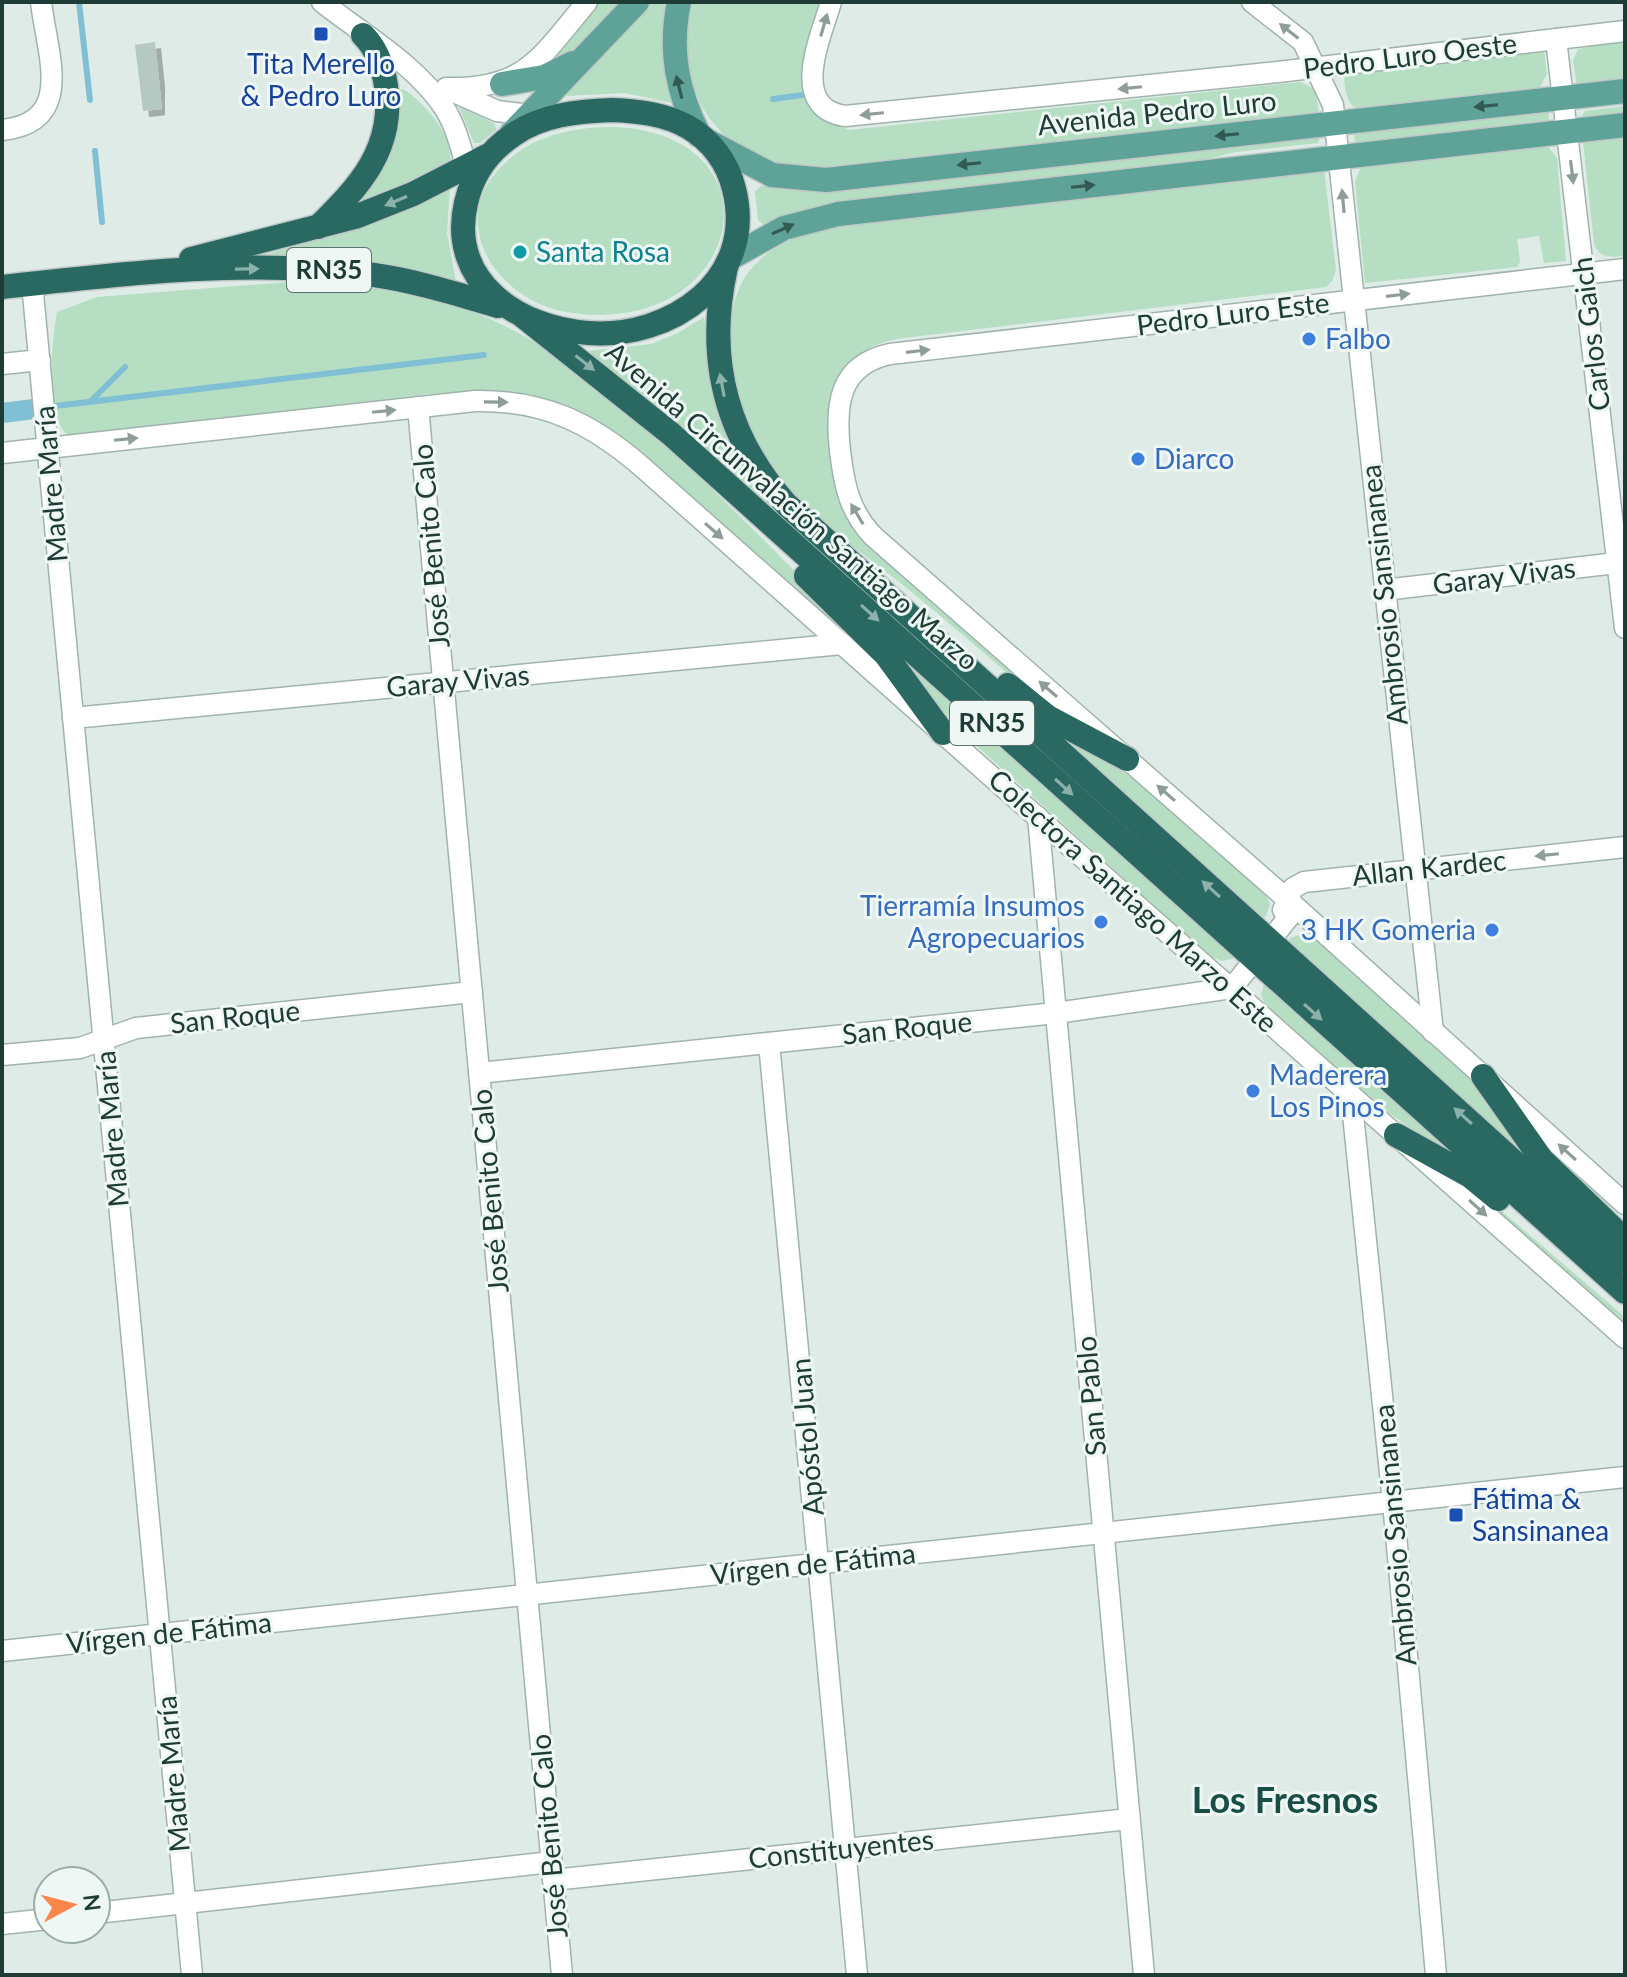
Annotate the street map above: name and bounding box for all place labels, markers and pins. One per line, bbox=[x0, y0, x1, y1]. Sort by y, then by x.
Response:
marker: Tita Merello & Pedro Luro bbox=[312, 25, 330, 43]
place label: Tita Merello & Pedro Luro bbox=[241, 46, 402, 112]
place label: Santa Rosa bbox=[536, 234, 670, 268]
marker: Santa Rosa bbox=[511, 243, 529, 261]
place label: Falbo bbox=[1325, 321, 1391, 355]
marker: Falbo bbox=[1300, 330, 1318, 348]
place label: Diarco bbox=[1154, 441, 1234, 475]
marker: Diarco bbox=[1129, 450, 1147, 468]
place label: Tierramía Insumos Agropecuarios bbox=[860, 888, 1085, 954]
place label: 3 HK Gomeria bbox=[1301, 912, 1476, 946]
marker: Tierramía Insumos Agropecuarios bbox=[1092, 913, 1110, 931]
marker: 3 HK Gomeria bbox=[1483, 921, 1501, 939]
place label: Maderera Los Pinos bbox=[1269, 1057, 1387, 1123]
marker: Maderera Los Pinos bbox=[1244, 1082, 1262, 1100]
place label: Fátima & Sansinanea bbox=[1472, 1481, 1609, 1547]
marker: Fátima & Sansinanea bbox=[1447, 1506, 1465, 1524]

